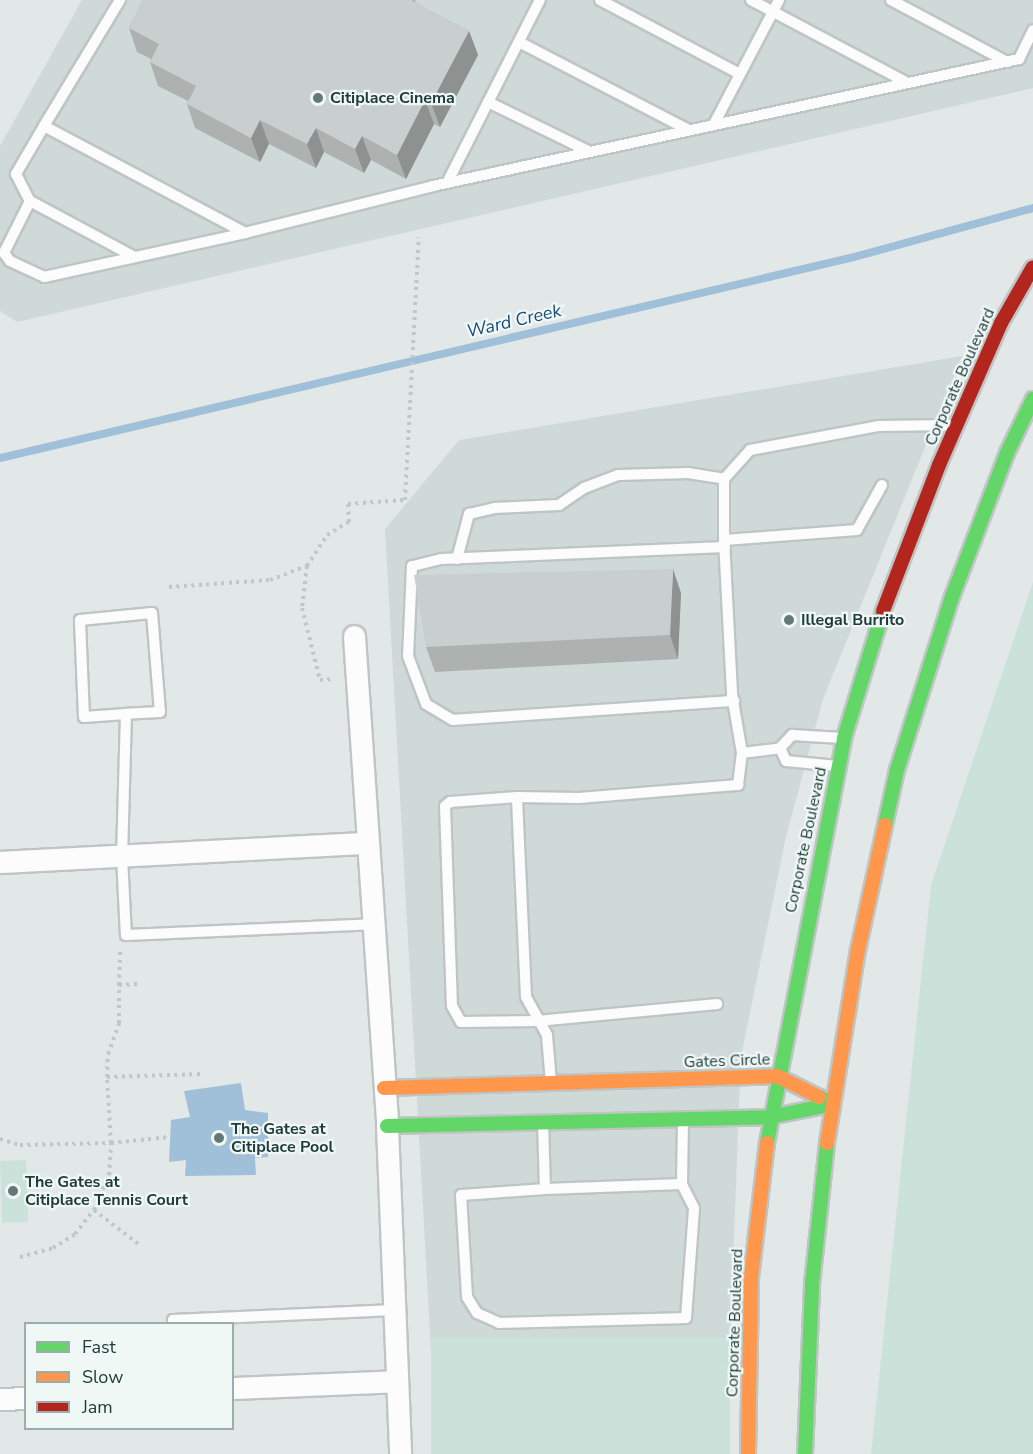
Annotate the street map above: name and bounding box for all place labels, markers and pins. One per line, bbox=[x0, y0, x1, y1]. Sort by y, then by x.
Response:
place label: Citiplace Cinema bbox=[330, 88, 455, 108]
marker: Citiplace Cinema bbox=[311, 91, 325, 105]
place label: Illegal Burrito bbox=[801, 610, 904, 630]
marker: Illegal Burrito bbox=[782, 613, 796, 627]
place label: The Gates at Citiplace Pool bbox=[231, 1119, 334, 1157]
marker: The Gates at Citiplace Pool bbox=[212, 1131, 226, 1145]
place label: The Gates at Citiplace Tennis Court bbox=[25, 1172, 188, 1210]
marker: The Gates at Citiplace Tennis Court bbox=[6, 1184, 20, 1198]

